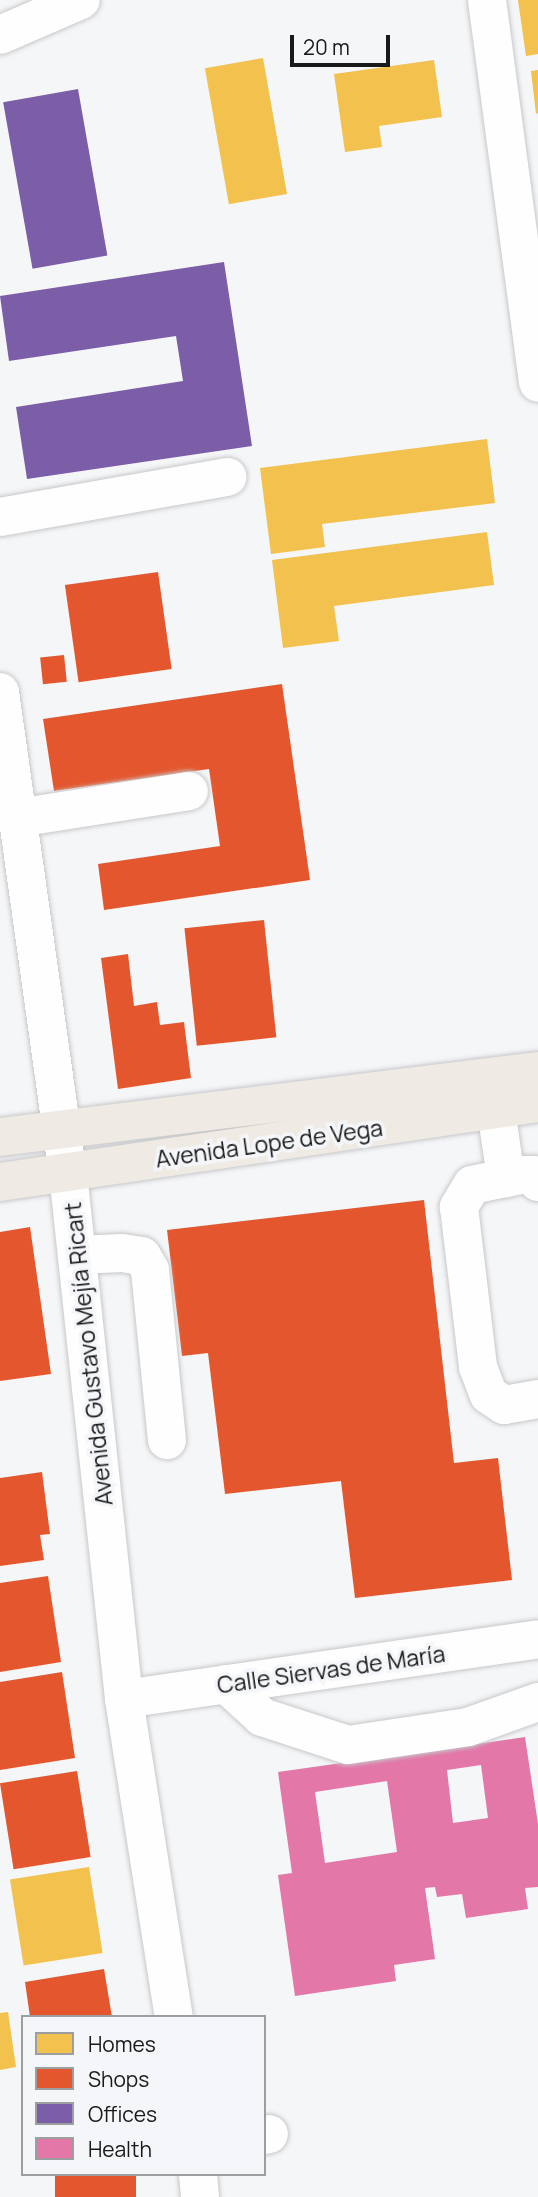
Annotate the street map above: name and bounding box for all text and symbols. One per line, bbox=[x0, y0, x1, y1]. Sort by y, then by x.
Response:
scale bar bbox=[293, 21, 393, 65]
text: 20 m bbox=[303, 33, 350, 61]
street label: Avenida Lope de Vega bbox=[154, 1113, 384, 1173]
street label: Avenida Gustavo Mejía Ricart bbox=[58, 1201, 118, 1507]
street label: Calle Siervas de María bbox=[215, 1639, 447, 1699]
legend bbox=[21, 2015, 266, 2176]
text: Homes bbox=[88, 2030, 156, 2058]
text: Shops bbox=[88, 2065, 149, 2093]
text: Offices bbox=[88, 2100, 157, 2128]
text: Health bbox=[88, 2135, 152, 2163]

